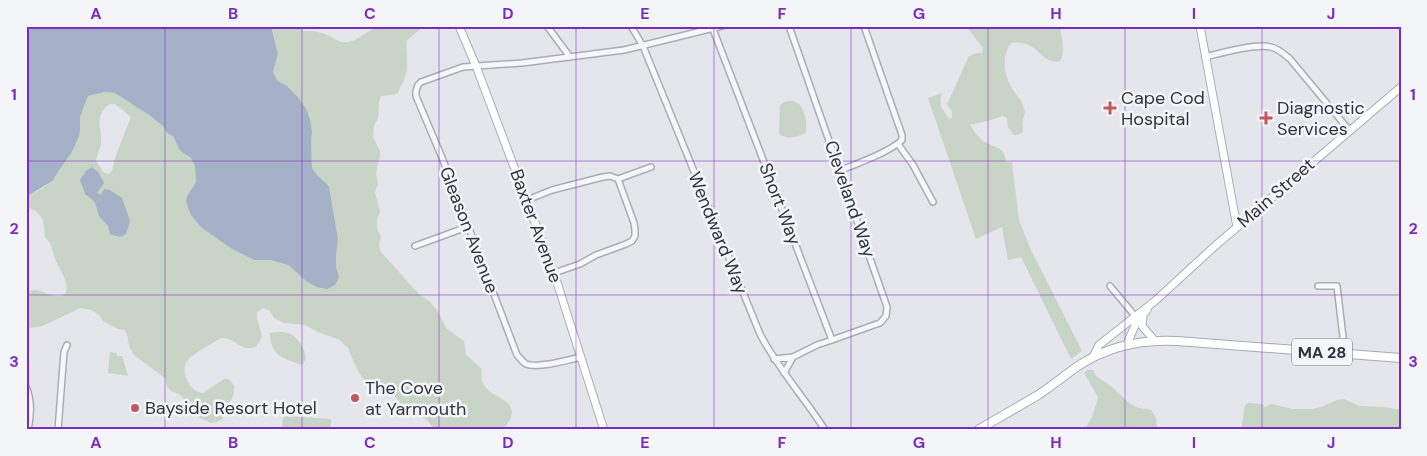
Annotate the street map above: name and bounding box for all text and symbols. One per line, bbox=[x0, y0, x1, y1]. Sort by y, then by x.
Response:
text: A bbox=[90, 3, 102, 24]
text: B bbox=[228, 3, 238, 24]
text: C bbox=[364, 3, 376, 24]
text: D bbox=[502, 3, 514, 24]
text: E bbox=[640, 3, 650, 24]
text: F bbox=[778, 3, 787, 24]
text: G bbox=[913, 3, 925, 24]
text: H bbox=[1050, 3, 1062, 24]
text: I bbox=[1192, 3, 1196, 24]
text: J bbox=[1327, 3, 1335, 24]
text: 1 bbox=[11, 84, 17, 105]
text: 1 bbox=[1410, 84, 1416, 105]
place label: Cape Cod Hospital bbox=[1121, 86, 1205, 131]
place label: Diagnostic Services bbox=[1277, 96, 1365, 141]
marker: Cape Cod Hospital bbox=[1103, 101, 1117, 115]
marker: Diagnostic Services bbox=[1259, 111, 1273, 125]
street label: Cleveland Way bbox=[819, 137, 881, 261]
street label: Main Street bbox=[1232, 153, 1320, 233]
street label: Short Way bbox=[753, 160, 807, 248]
street label: Gleason Avenue bbox=[434, 163, 504, 297]
street label: Baxter Avenue bbox=[504, 166, 568, 286]
street label: Wendward Way bbox=[683, 168, 753, 298]
text: 2 bbox=[9, 218, 19, 239]
text: 2 bbox=[1408, 218, 1418, 239]
road number: MA 28 bbox=[1292, 338, 1352, 366]
text: 3 bbox=[9, 351, 19, 372]
text: 3 bbox=[1408, 351, 1418, 372]
place label: The Cove at Yarmouth bbox=[365, 376, 466, 421]
marker: The Cove at Yarmouth bbox=[349, 392, 361, 404]
place label: Bayside Resort Hotel bbox=[145, 396, 317, 420]
marker: Bayside Resort Hotel bbox=[129, 402, 141, 414]
text: A bbox=[90, 432, 102, 453]
text: B bbox=[228, 432, 238, 453]
text: C bbox=[364, 432, 376, 453]
text: D bbox=[502, 432, 514, 453]
text: E bbox=[640, 432, 650, 453]
text: F bbox=[778, 432, 787, 453]
text: G bbox=[913, 432, 925, 453]
text: H bbox=[1050, 432, 1062, 453]
text: I bbox=[1192, 432, 1196, 453]
text: J bbox=[1327, 432, 1335, 453]

